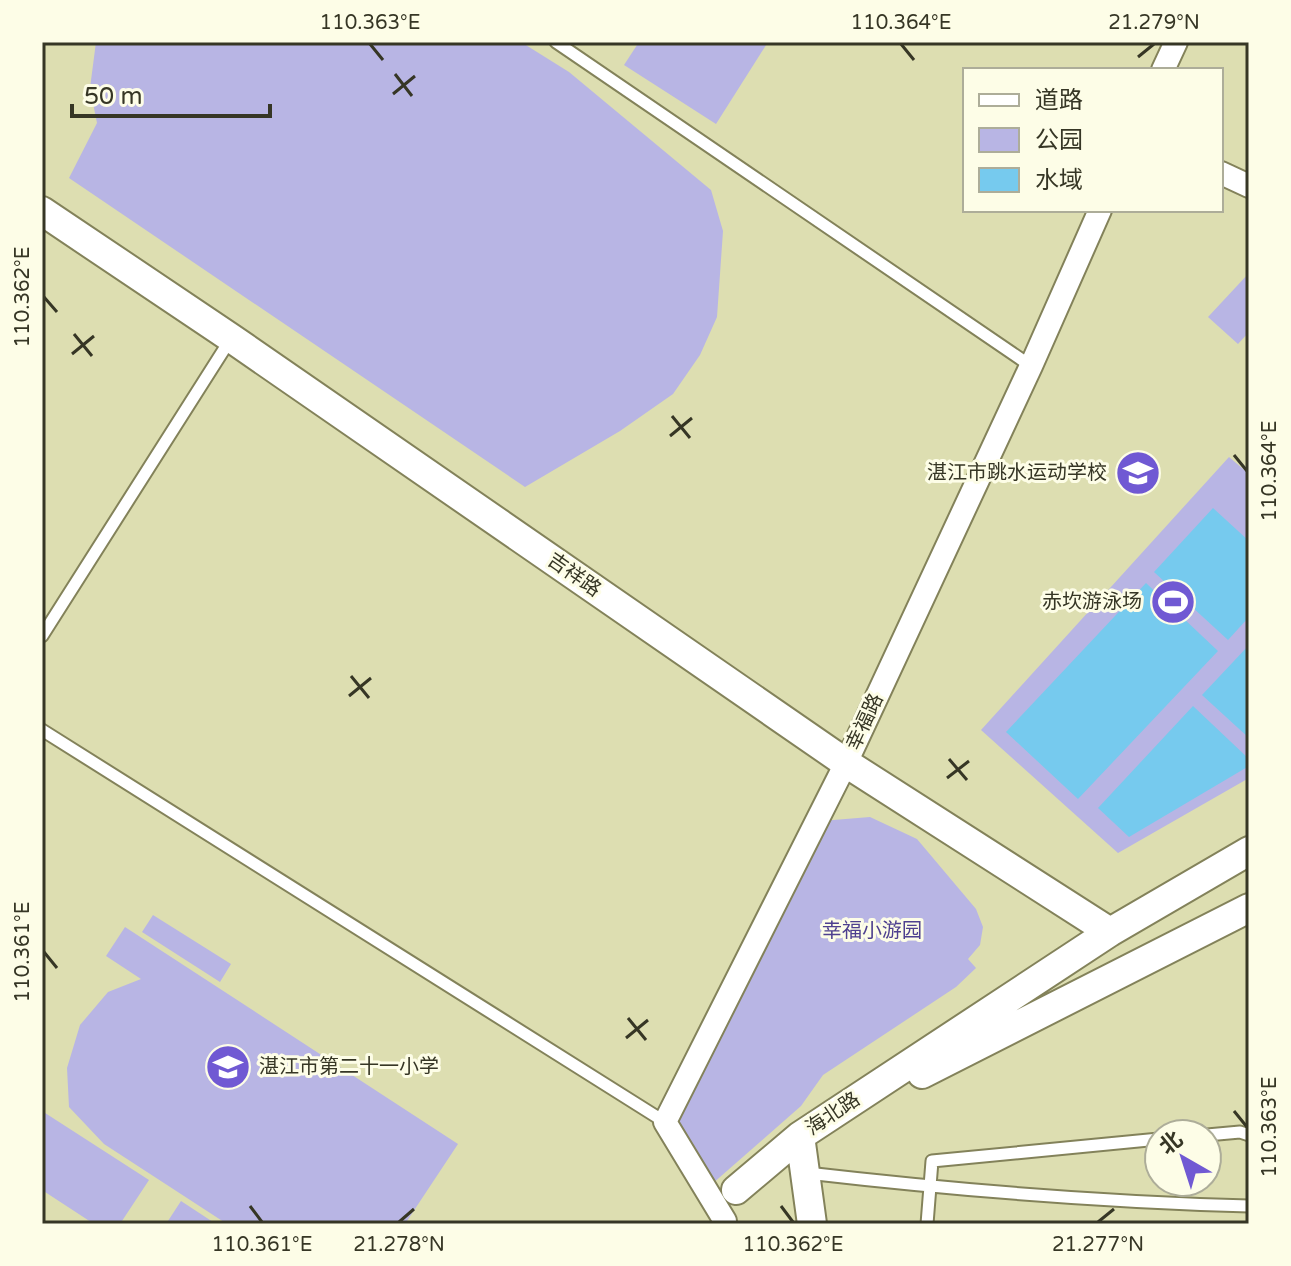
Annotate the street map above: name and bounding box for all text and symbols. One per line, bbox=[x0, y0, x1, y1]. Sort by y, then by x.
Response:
text: 110.363°E bbox=[320, 11, 420, 35]
text: 110.364°E bbox=[851, 11, 951, 35]
text: 21.279°N bbox=[1108, 11, 1200, 35]
scale bar bbox=[72, 68, 270, 118]
legend bbox=[963, 68, 1223, 212]
text: 50 m bbox=[84, 82, 142, 111]
text: 道路 bbox=[1035, 86, 1083, 115]
text: 公园 bbox=[1035, 126, 1083, 155]
text: 水域 bbox=[1035, 166, 1083, 195]
text: 110.362°E bbox=[11, 247, 35, 347]
text: 110.364°E bbox=[1258, 421, 1282, 521]
school or university icon: 湛江市跳水运动学校 bbox=[1114, 449, 1162, 497]
place label: 湛江市跳水运动学校 bbox=[927, 461, 1107, 485]
street label: 吉祥路 bbox=[543, 548, 605, 602]
sports icon: 赤坎游泳场 bbox=[1149, 578, 1197, 626]
place label: 赤坎游泳场 bbox=[1042, 590, 1142, 614]
street label: 幸福路 bbox=[841, 690, 889, 754]
text: 110.361°E bbox=[11, 902, 35, 1002]
park label: 幸福小游园 bbox=[822, 919, 922, 943]
school or university icon: 湛江市第二十一小学 bbox=[204, 1043, 252, 1091]
place label: 湛江市第二十一小学 bbox=[259, 1055, 439, 1079]
text: 110.363°E bbox=[1258, 1077, 1282, 1177]
street label: 海北路 bbox=[801, 1087, 865, 1141]
north arrow bbox=[1143, 1118, 1223, 1198]
text: 北 bbox=[1154, 1126, 1188, 1160]
text: 110.361°E bbox=[212, 1233, 312, 1257]
text: 21.278°N bbox=[353, 1233, 445, 1257]
text: 110.362°E bbox=[743, 1233, 843, 1257]
text: 21.277°N bbox=[1052, 1233, 1144, 1257]

